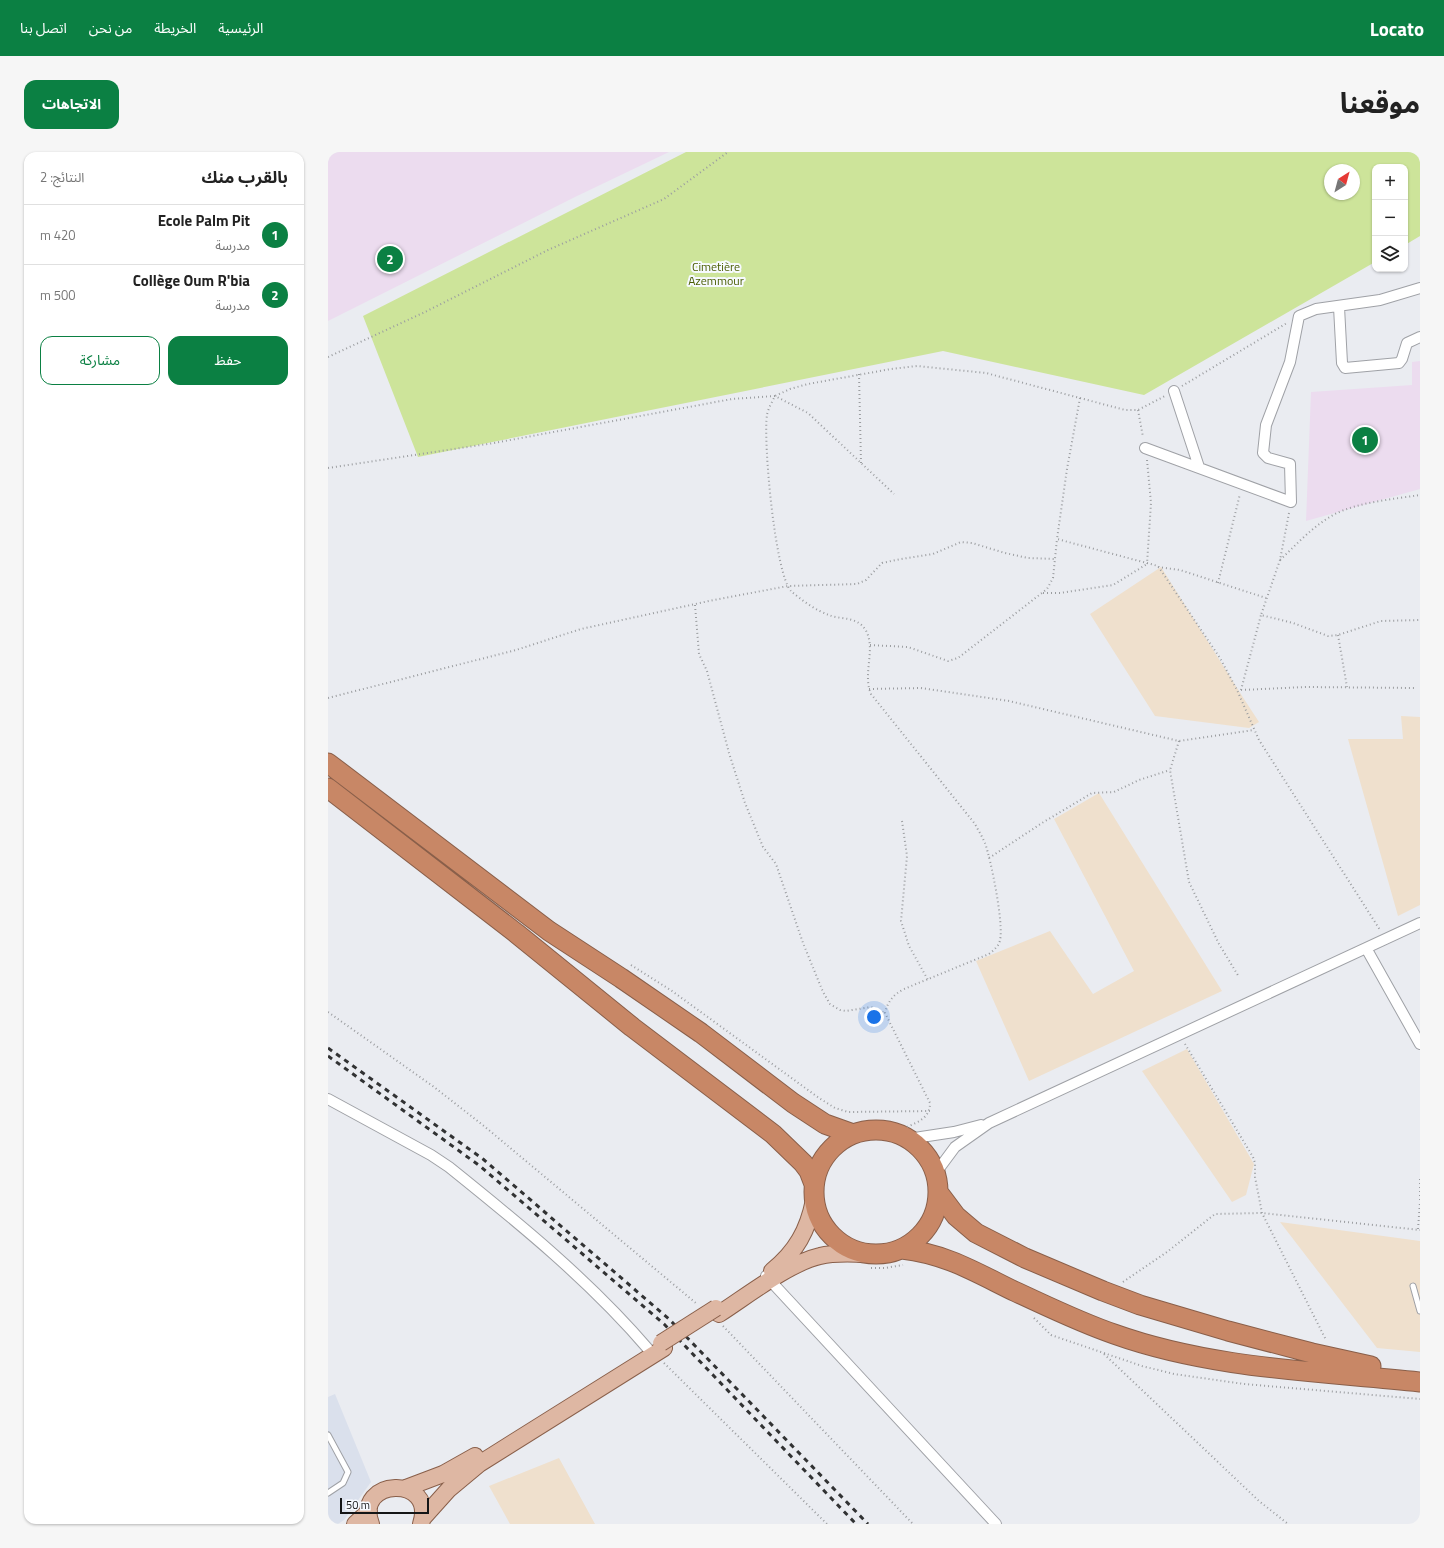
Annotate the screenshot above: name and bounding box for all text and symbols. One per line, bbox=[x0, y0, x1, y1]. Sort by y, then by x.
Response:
text: Locato bbox=[1370, 14, 1424, 43]
text: اتصل بنا bbox=[20, 17, 67, 38]
text: من نحن bbox=[89, 17, 132, 38]
text: الخريطة bbox=[154, 17, 196, 38]
text: الرئيسية bbox=[218, 17, 263, 38]
button: الاتجاهات bbox=[24, 80, 119, 129]
text: موقعنا bbox=[1340, 81, 1420, 124]
text: بالقرب منك bbox=[201, 164, 288, 190]
north arrow bbox=[1324, 164, 1360, 200]
map controls bbox=[1372, 164, 1408, 272]
button: + bbox=[1372, 164, 1408, 200]
text: النتائج: 2 bbox=[40, 167, 84, 187]
button: − bbox=[1372, 200, 1408, 236]
text: Ecole Palm Pit bbox=[158, 209, 250, 232]
text: 420 m bbox=[40, 225, 76, 245]
text: 1 bbox=[271, 225, 279, 245]
text: مدرسة bbox=[215, 235, 250, 255]
button: layers bbox=[1372, 236, 1408, 272]
pin: 2 bbox=[377, 244, 403, 274]
park label: Cimetière Azemmour bbox=[688, 257, 744, 290]
text: Collège Oum R'bia bbox=[133, 269, 250, 292]
text: 500 m bbox=[40, 285, 76, 305]
text: 2 bbox=[271, 285, 279, 305]
text: مدرسة bbox=[215, 295, 250, 315]
button: مشاركة bbox=[40, 336, 160, 385]
button: حفظ bbox=[168, 336, 288, 385]
pin: 1 bbox=[1352, 425, 1378, 455]
your location bbox=[864, 1007, 884, 1027]
scale bar bbox=[340, 1496, 429, 1515]
text: 50 m bbox=[346, 1497, 370, 1513]

